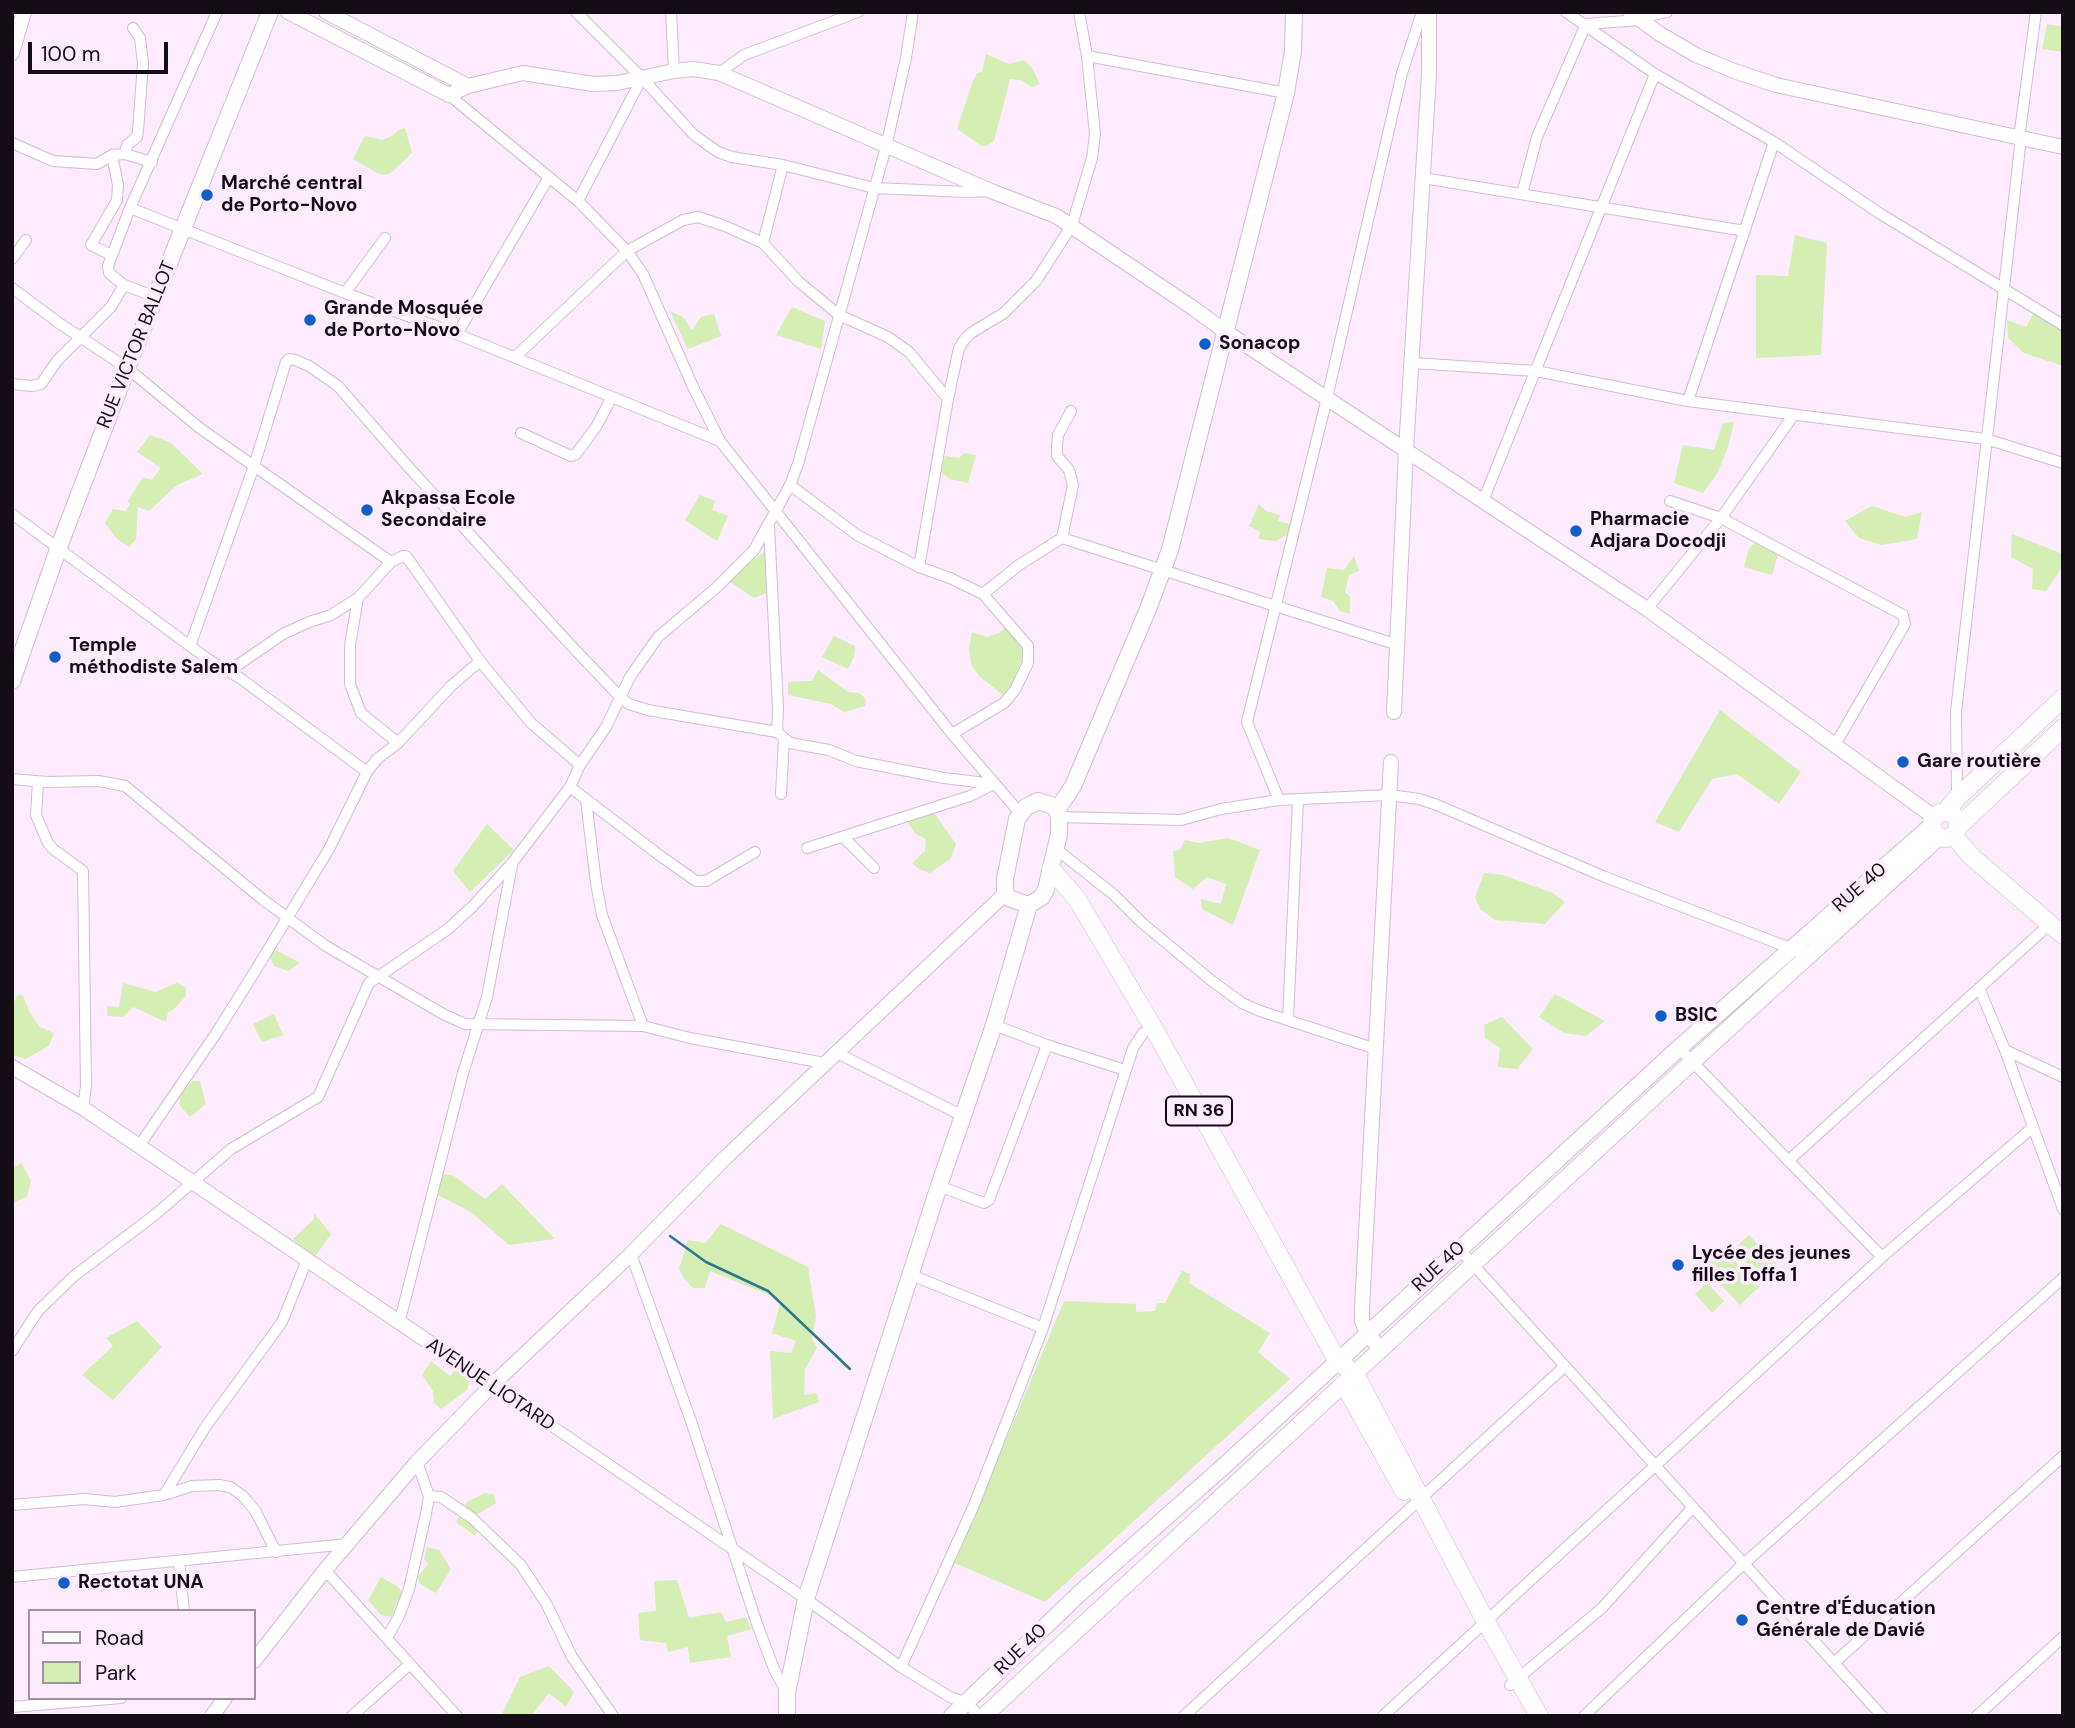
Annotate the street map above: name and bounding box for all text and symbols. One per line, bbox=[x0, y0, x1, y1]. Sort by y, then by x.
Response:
scale bar bbox=[32, 28, 172, 72]
text: 100 m bbox=[41, 40, 101, 68]
place label: Marché central de Porto-Novo bbox=[221, 173, 363, 217]
marker: Marché central de Porto-Novo bbox=[199, 187, 215, 203]
street label: RUE VICTOR BALLOT bbox=[93, 258, 181, 432]
place label: Grande Mosquée de Porto-Novo bbox=[324, 298, 483, 342]
marker: Grande Mosquée de Porto-Novo bbox=[302, 312, 318, 328]
place label: Sonacop bbox=[1219, 333, 1300, 355]
marker: Sonacop bbox=[1197, 336, 1213, 352]
place label: Akpassa Ecole Secondaire bbox=[381, 488, 516, 532]
marker: Akpassa Ecole Secondaire bbox=[359, 502, 375, 518]
place label: Pharmacie Adjara Docodji bbox=[1590, 509, 1726, 553]
marker: Pharmacie Adjara Docodji bbox=[1568, 523, 1584, 539]
place label: Temple méthodiste Salem bbox=[69, 635, 238, 679]
marker: Temple méthodiste Salem bbox=[47, 649, 63, 665]
place label: Gare routière bbox=[1917, 751, 2041, 773]
marker: Gare routière bbox=[1895, 754, 1911, 770]
street label: RUE 40 bbox=[1828, 858, 1892, 918]
place label: BSIC bbox=[1675, 1005, 1718, 1027]
marker: BSIC bbox=[1653, 1008, 1669, 1024]
road number: RN 36 bbox=[1166, 1096, 1232, 1126]
street label: RUE 40 bbox=[1408, 1237, 1470, 1297]
place label: Lycée des jeunes filles Toffa 1 bbox=[1692, 1243, 1851, 1287]
marker: Lycée des jeunes filles Toffa 1 bbox=[1670, 1257, 1686, 1273]
street label: AVENUE LIOTARD bbox=[421, 1334, 559, 1436]
place label: Rectotat UNA bbox=[78, 1572, 204, 1594]
marker: Rectotat UNA bbox=[56, 1575, 72, 1591]
place label: Centre d'Éducation Générale de Davié bbox=[1756, 1598, 1936, 1642]
legend bbox=[28, 1609, 256, 1700]
marker: Centre d'Éducation Générale de Davié bbox=[1734, 1612, 1750, 1628]
street label: RUE 40 bbox=[990, 1620, 1052, 1680]
text: Road bbox=[95, 1624, 144, 1652]
text: Park bbox=[95, 1659, 136, 1687]

